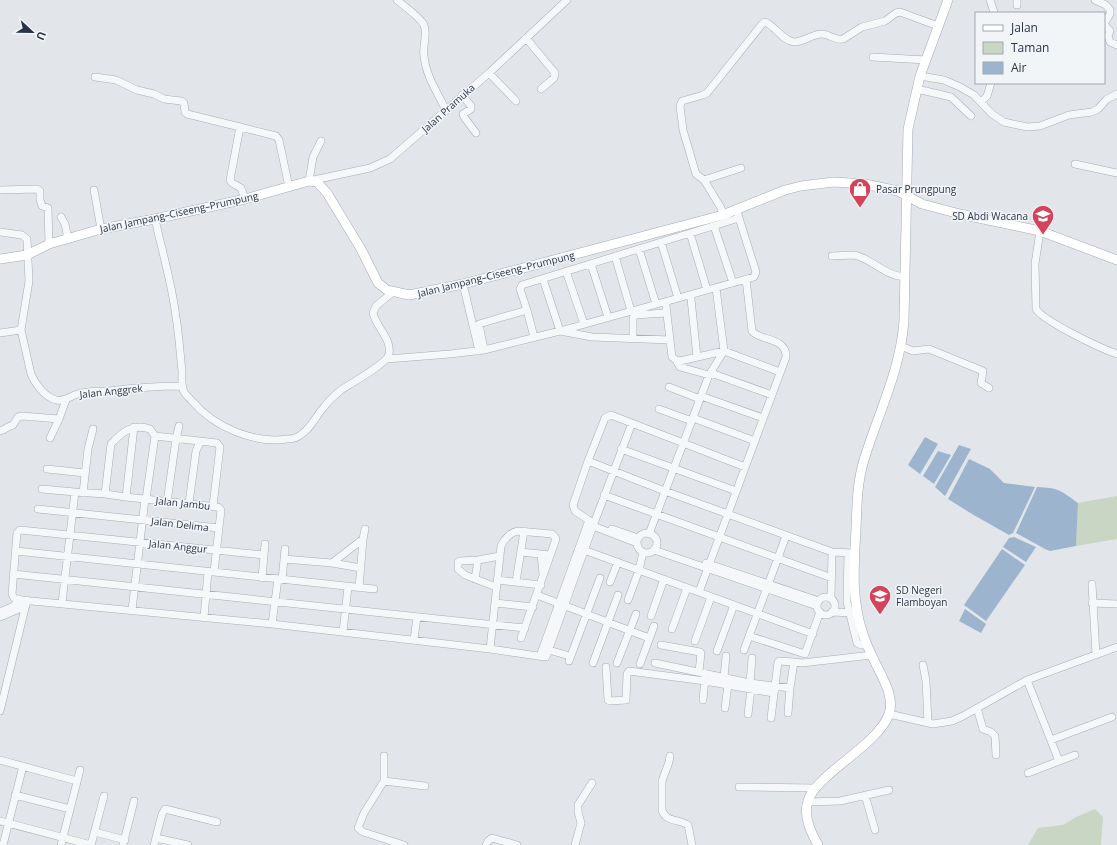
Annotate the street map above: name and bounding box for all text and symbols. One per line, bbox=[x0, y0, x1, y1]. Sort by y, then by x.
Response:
north arrow bbox=[12, 12, 52, 52]
legend bbox=[975, 12, 1105, 84]
text: Jalan bbox=[1010, 19, 1038, 36]
text: U bbox=[33, 29, 50, 43]
text: Taman bbox=[1011, 39, 1049, 56]
text: Air bbox=[1011, 59, 1027, 76]
street label: Jalan Pramuka bbox=[418, 80, 478, 136]
shop icon: Pasar Prungpung bbox=[847, 176, 873, 209]
place label: Pasar Prungpung bbox=[876, 182, 957, 196]
street label: Jalan Jampang–Ciseeng–Prumpung bbox=[98, 188, 260, 236]
school or university icon: SD Abdi Wacana bbox=[1030, 203, 1056, 236]
place label: SD Abdi Wacana bbox=[952, 209, 1028, 223]
street label: Jalan Jampang–Ciseeng–Prumpung bbox=[415, 248, 577, 301]
street label: Jalan Anggrek bbox=[78, 381, 144, 401]
street label: Jalan Jambu bbox=[154, 493, 211, 513]
street label: Jalan Delima bbox=[149, 513, 210, 534]
street label: Jalan Anggur bbox=[147, 536, 208, 556]
school or university icon: SD Negeri Flamboyan bbox=[867, 583, 893, 616]
place label: SD Negeri Flamboyan bbox=[896, 583, 947, 609]

